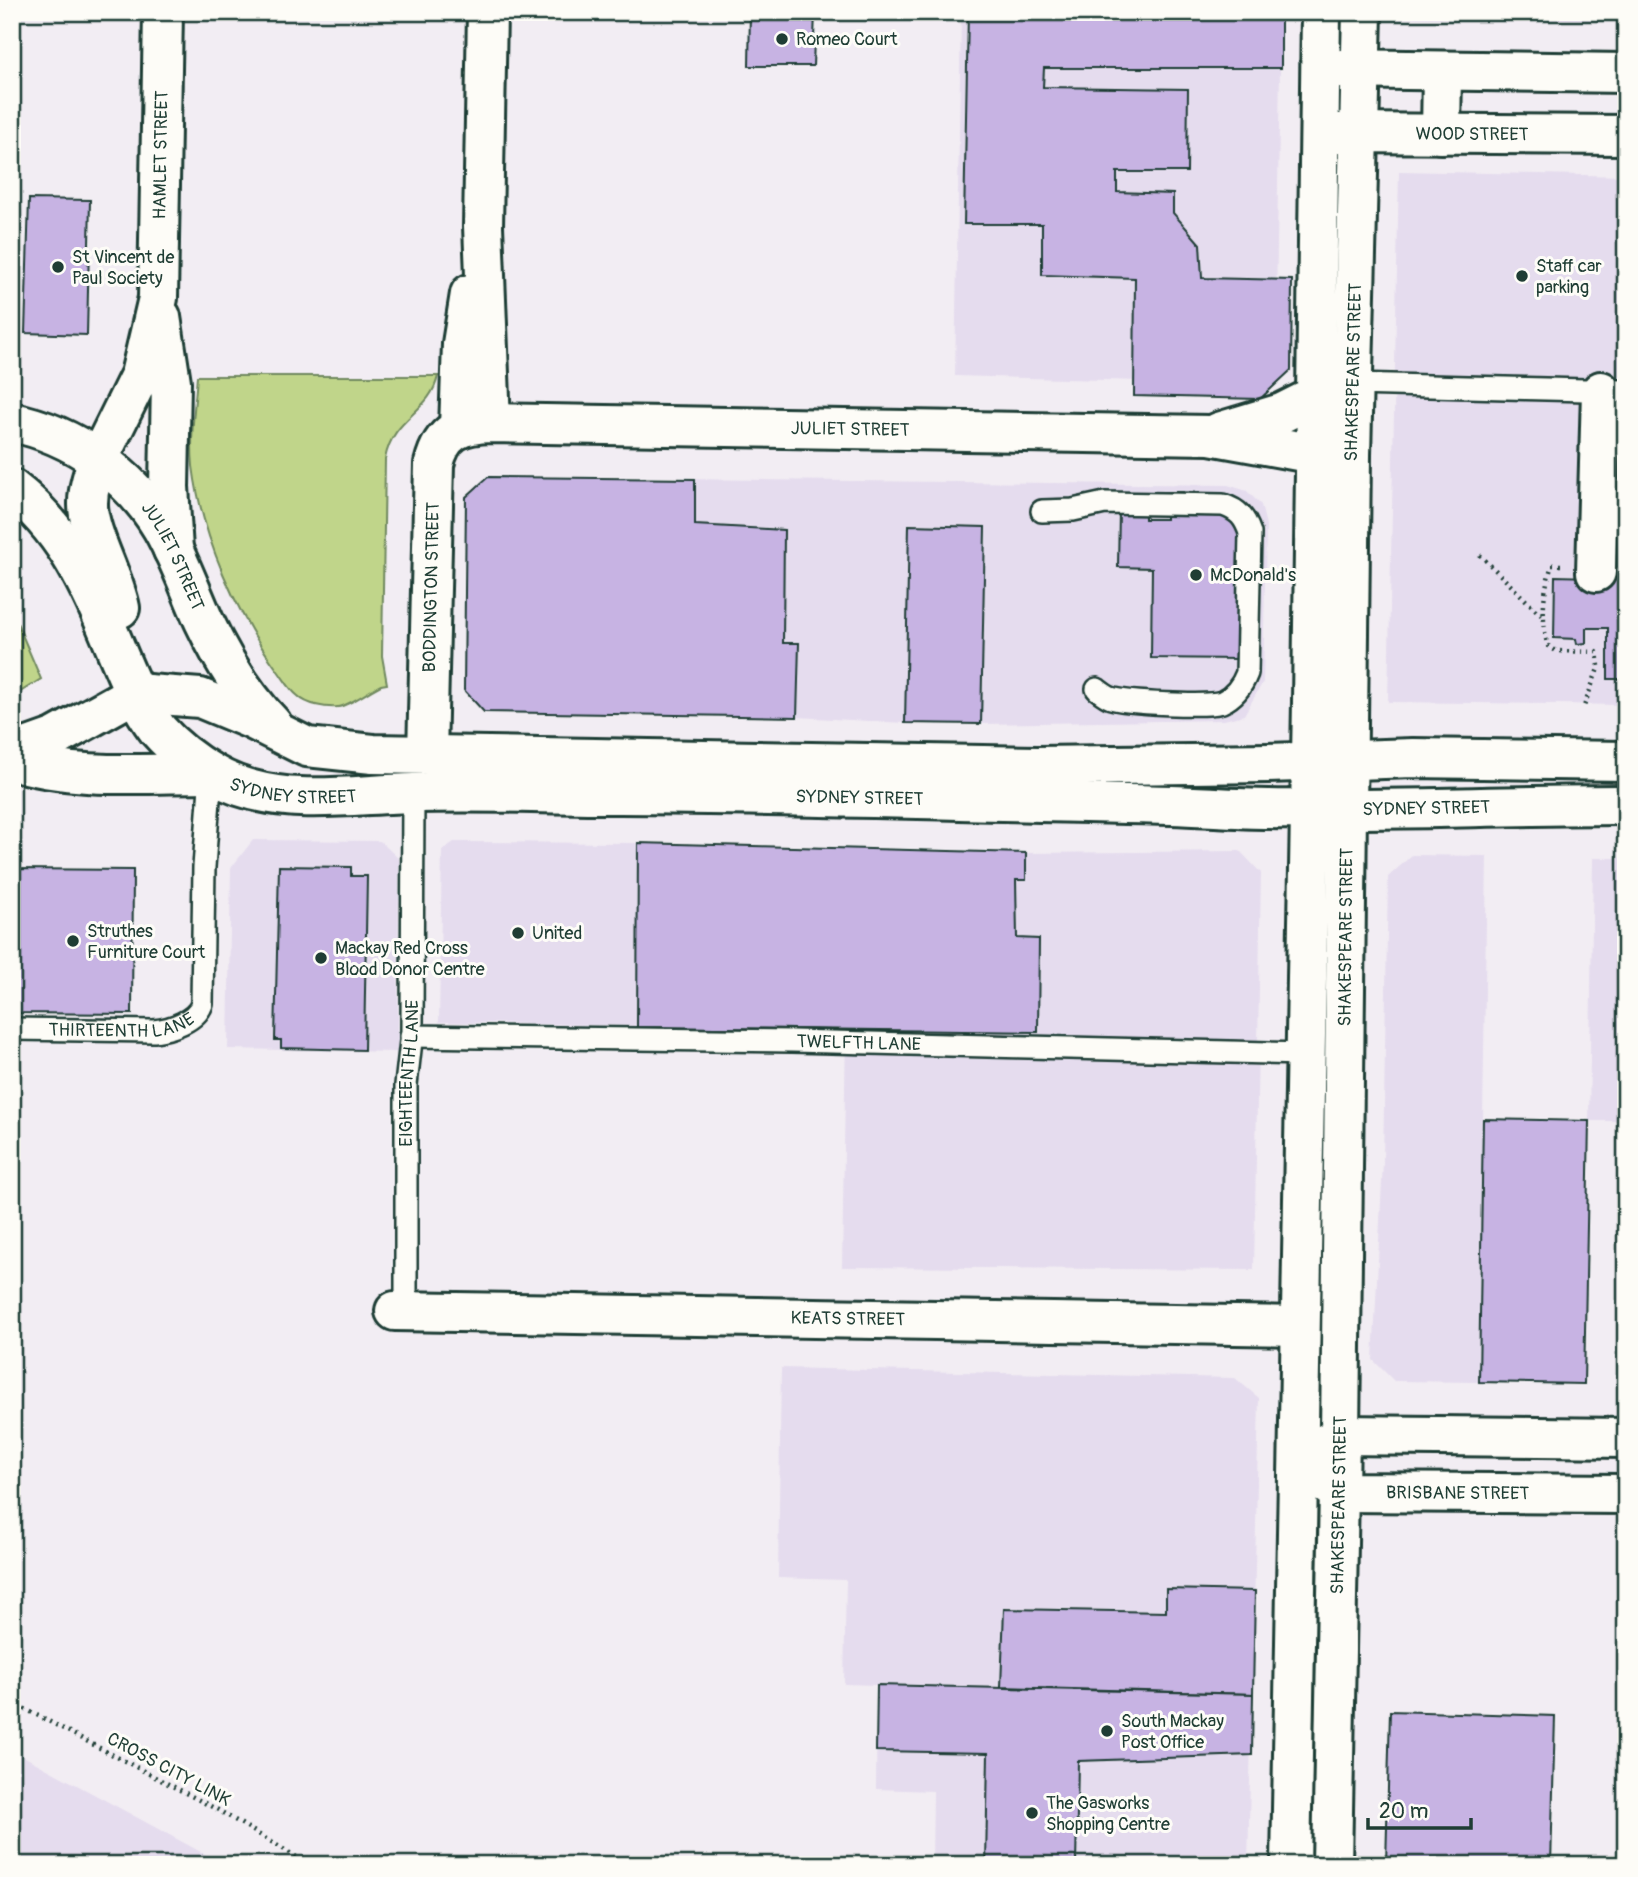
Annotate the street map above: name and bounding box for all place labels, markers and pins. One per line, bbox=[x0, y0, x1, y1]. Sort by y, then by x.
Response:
place label: Romeo Court bbox=[796, 28, 898, 51]
marker: Romeo Court bbox=[774, 31, 790, 47]
place label: St Vincent de Paul Society bbox=[72, 246, 174, 290]
place label: Staff car parking bbox=[1536, 255, 1602, 299]
marker: St Vincent de Paul Society bbox=[50, 259, 66, 275]
marker: Staff car parking bbox=[1514, 268, 1530, 284]
place label: McDonald's bbox=[1210, 564, 1296, 587]
marker: McDonald's bbox=[1188, 567, 1204, 583]
place label: Struthes Furniture Court bbox=[87, 920, 206, 964]
place label: United bbox=[532, 922, 582, 945]
marker: United bbox=[510, 925, 526, 941]
marker: Struthes Furniture Court bbox=[65, 933, 81, 949]
place label: Mackay Red Cross Blood Donor Centre bbox=[335, 937, 485, 981]
marker: Mackay Red Cross Blood Donor Centre bbox=[313, 950, 329, 966]
place label: South Mackay Post Office bbox=[1121, 1710, 1224, 1754]
marker: South Mackay Post Office bbox=[1099, 1723, 1115, 1739]
place label: The Gasworks Shopping Centre bbox=[1046, 1792, 1170, 1836]
marker: The Gasworks Shopping Centre bbox=[1024, 1805, 1040, 1821]

